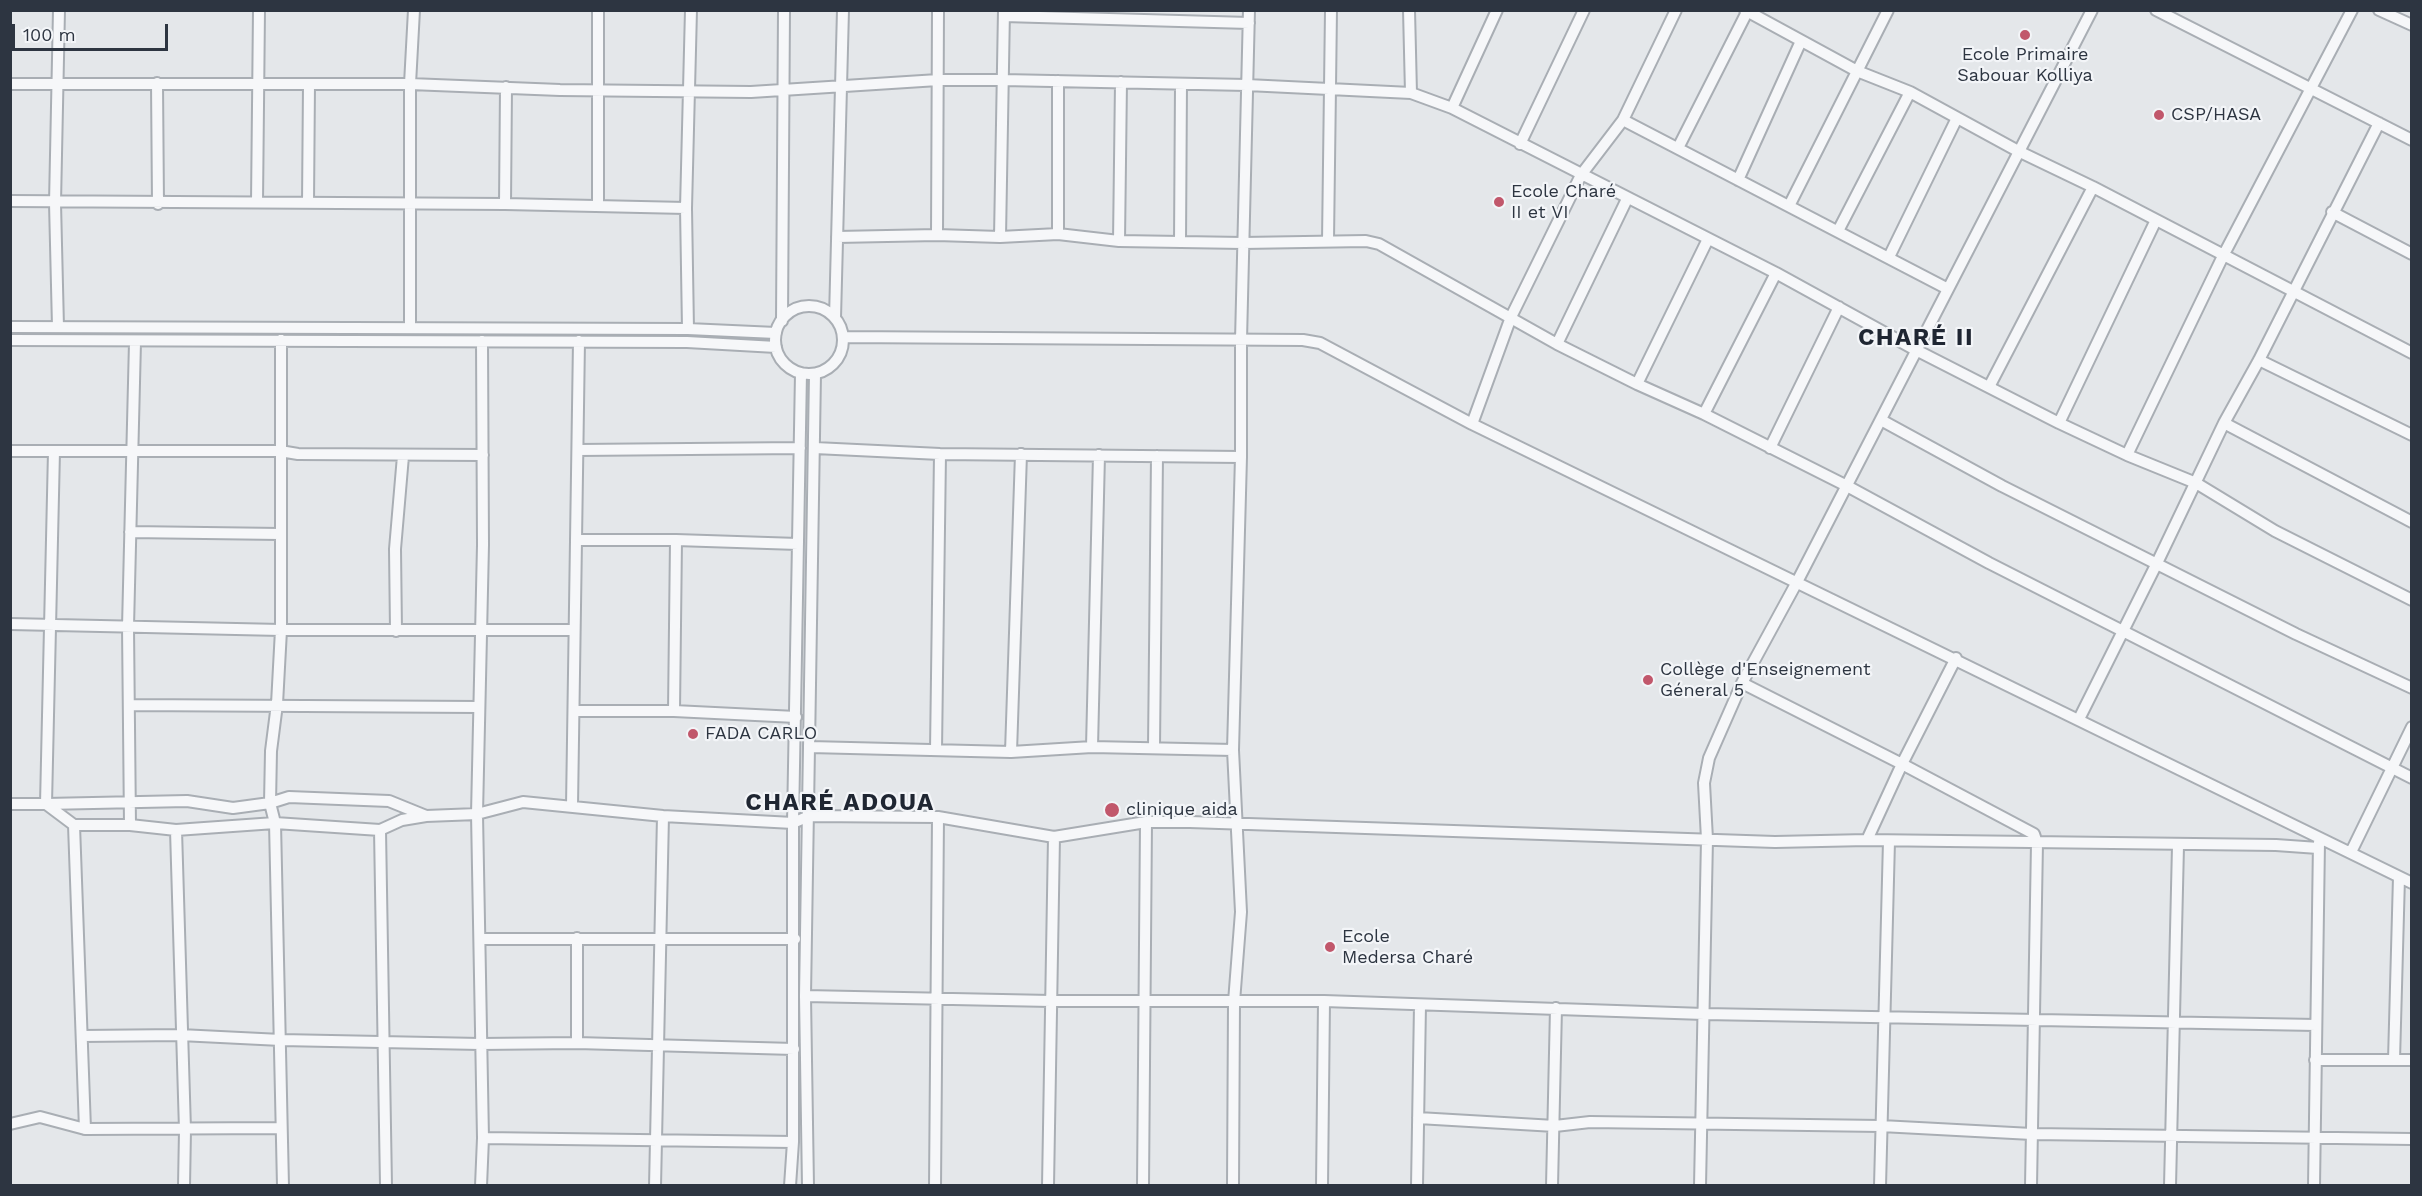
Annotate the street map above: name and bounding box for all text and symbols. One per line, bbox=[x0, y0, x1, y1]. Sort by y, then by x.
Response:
scale bar bbox=[15, 12, 171, 50]
text: 100 m bbox=[23, 24, 76, 45]
marker: Ecole Primaire Sabouar Kolliya bbox=[2018, 28, 2032, 42]
place label: Ecole Primaire Sabouar Kolliya bbox=[1957, 44, 2093, 86]
place label: CSP/HASA bbox=[2171, 104, 2261, 126]
marker: CSP/HASA bbox=[2152, 108, 2166, 122]
place label: Ecole Charé II et VI bbox=[1511, 181, 1616, 224]
marker: Ecole Charé II et VI bbox=[1492, 195, 1506, 209]
district label: CHARÉ II bbox=[1858, 324, 1974, 352]
place label: Collège d'Enseignement Géneral 5 bbox=[1660, 659, 1871, 702]
marker: Collège d'Enseignement Géneral 5 bbox=[1641, 673, 1655, 687]
place label: FADA CARLO bbox=[705, 723, 817, 745]
marker: FADA CARLO bbox=[686, 727, 700, 741]
district label: CHARÉ ADOUA bbox=[745, 789, 935, 817]
place label: clinique aida bbox=[1126, 799, 1238, 821]
marker: clinique aida bbox=[1103, 801, 1121, 819]
place label: Ecole Medersa Charé bbox=[1342, 926, 1473, 968]
marker: Ecole Medersa Charé bbox=[1323, 940, 1337, 954]

